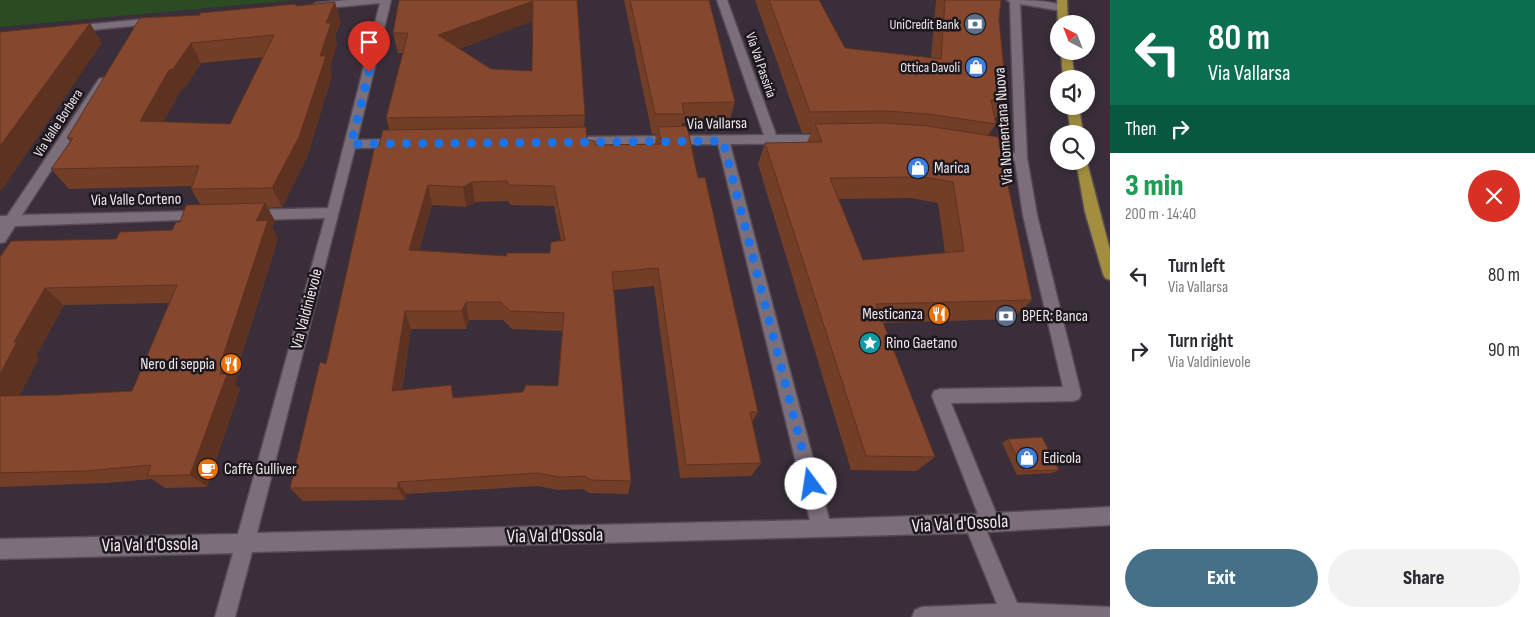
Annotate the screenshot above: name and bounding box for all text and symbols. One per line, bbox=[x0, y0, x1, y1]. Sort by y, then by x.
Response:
bank icon: UniCredit Bank bbox=[963, 12, 987, 36]
north arrow bbox=[1050, 15, 1095, 60]
map controls bbox=[1050, 15, 1095, 170]
place label: UniCredit Bank bbox=[889, 16, 960, 33]
text: 80 m bbox=[1208, 17, 1270, 60]
icon: left bbox=[1125, 20, 1190, 85]
pin bbox=[348, 21, 390, 72]
icon: arrive bbox=[355, 28, 383, 56]
street label: Via Val Passiria bbox=[742, 30, 780, 100]
shop icon: Ottica Davoli bbox=[964, 55, 988, 79]
place label: Ottica Davoli bbox=[900, 59, 960, 76]
text: Via Vallarsa bbox=[1208, 60, 1291, 87]
street label: Via Nomentana Nuova bbox=[990, 67, 1018, 185]
button: sound bbox=[1050, 70, 1095, 115]
street label: Via Valle Borbera bbox=[30, 86, 86, 160]
street label: Via Vallarsa bbox=[687, 114, 747, 134]
icon: right bbox=[1166, 115, 1194, 143]
text: Then bbox=[1125, 118, 1156, 141]
button: search bbox=[1050, 125, 1095, 170]
shop icon: Marica bbox=[906, 156, 930, 180]
place label: Marica bbox=[934, 159, 970, 178]
text: 3 min bbox=[1125, 168, 1184, 204]
button: close bbox=[1468, 170, 1520, 222]
street label: Via Valle Corteno bbox=[91, 190, 181, 210]
text: 200 m · 14:40 bbox=[1125, 205, 1196, 224]
text: Turn left bbox=[1168, 255, 1225, 278]
icon: left bbox=[1125, 262, 1153, 290]
text: 80 m bbox=[1488, 264, 1520, 287]
street label: Via Valdinievole bbox=[287, 267, 327, 351]
text: Via Vallarsa bbox=[1168, 278, 1228, 297]
restaurant icon: Mesticanza bbox=[927, 302, 951, 326]
bank icon: BPER: Banca bbox=[994, 304, 1018, 328]
place label: Mesticanza bbox=[862, 305, 923, 324]
place label: BPER: Banca bbox=[1022, 307, 1088, 326]
text: Turn right bbox=[1168, 330, 1233, 353]
place icon: Rino Gaetano bbox=[858, 331, 882, 355]
place label: Rino Gaetano bbox=[886, 334, 957, 353]
icon: right bbox=[1125, 337, 1153, 365]
text: 90 m bbox=[1488, 339, 1520, 362]
restaurant icon: Nero di seppia bbox=[219, 352, 243, 376]
text: Via Valdinievole bbox=[1168, 353, 1251, 372]
place label: Nero di seppia bbox=[140, 355, 215, 374]
shop icon: Edicola bbox=[1015, 446, 1039, 470]
place label: Edicola bbox=[1043, 449, 1081, 468]
cafe icon: Caffè Gulliver bbox=[196, 457, 220, 481]
position arrow bbox=[784, 457, 836, 509]
place label: Caffè Gulliver bbox=[224, 460, 297, 479]
street label: Via Val d'Ossola bbox=[911, 510, 1009, 538]
street label: Via Val d'Ossola bbox=[506, 524, 604, 548]
street label: Via Val d'Ossola bbox=[101, 533, 199, 557]
button: Exit bbox=[1125, 549, 1318, 607]
button: Share bbox=[1328, 549, 1520, 607]

